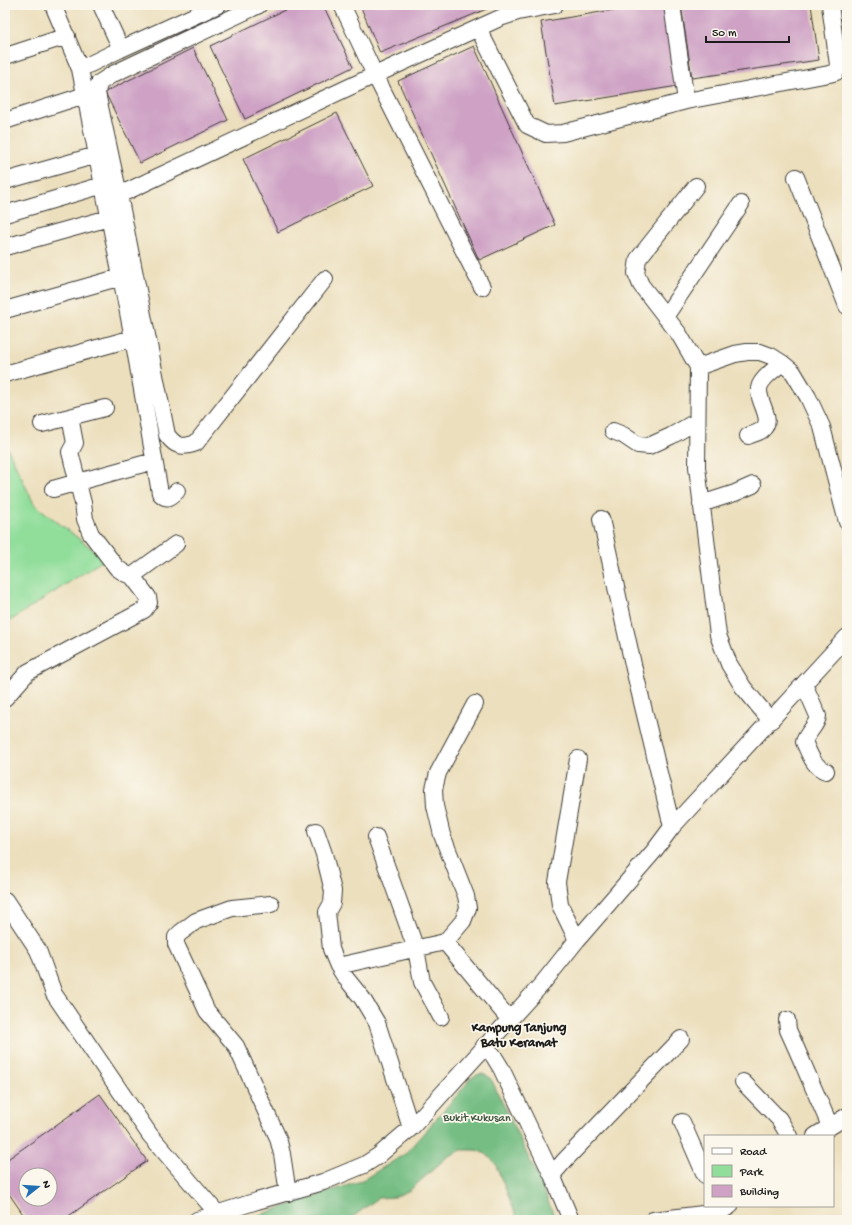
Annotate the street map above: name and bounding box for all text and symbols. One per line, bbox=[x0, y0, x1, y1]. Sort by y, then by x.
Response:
scale bar bbox=[706, 18, 789, 44]
text: 50 m bbox=[712, 27, 737, 41]
district label: Kampung Tanjung Batu Keramat bbox=[471, 1021, 567, 1051]
park label: Bukit Kukusan bbox=[442, 1112, 511, 1126]
legend bbox=[704, 1135, 834, 1207]
text: Road bbox=[740, 1146, 767, 1160]
text: Park bbox=[739, 1166, 765, 1180]
north arrow bbox=[18, 1167, 58, 1207]
text: N bbox=[39, 1179, 52, 1190]
text: Building bbox=[739, 1186, 779, 1200]

